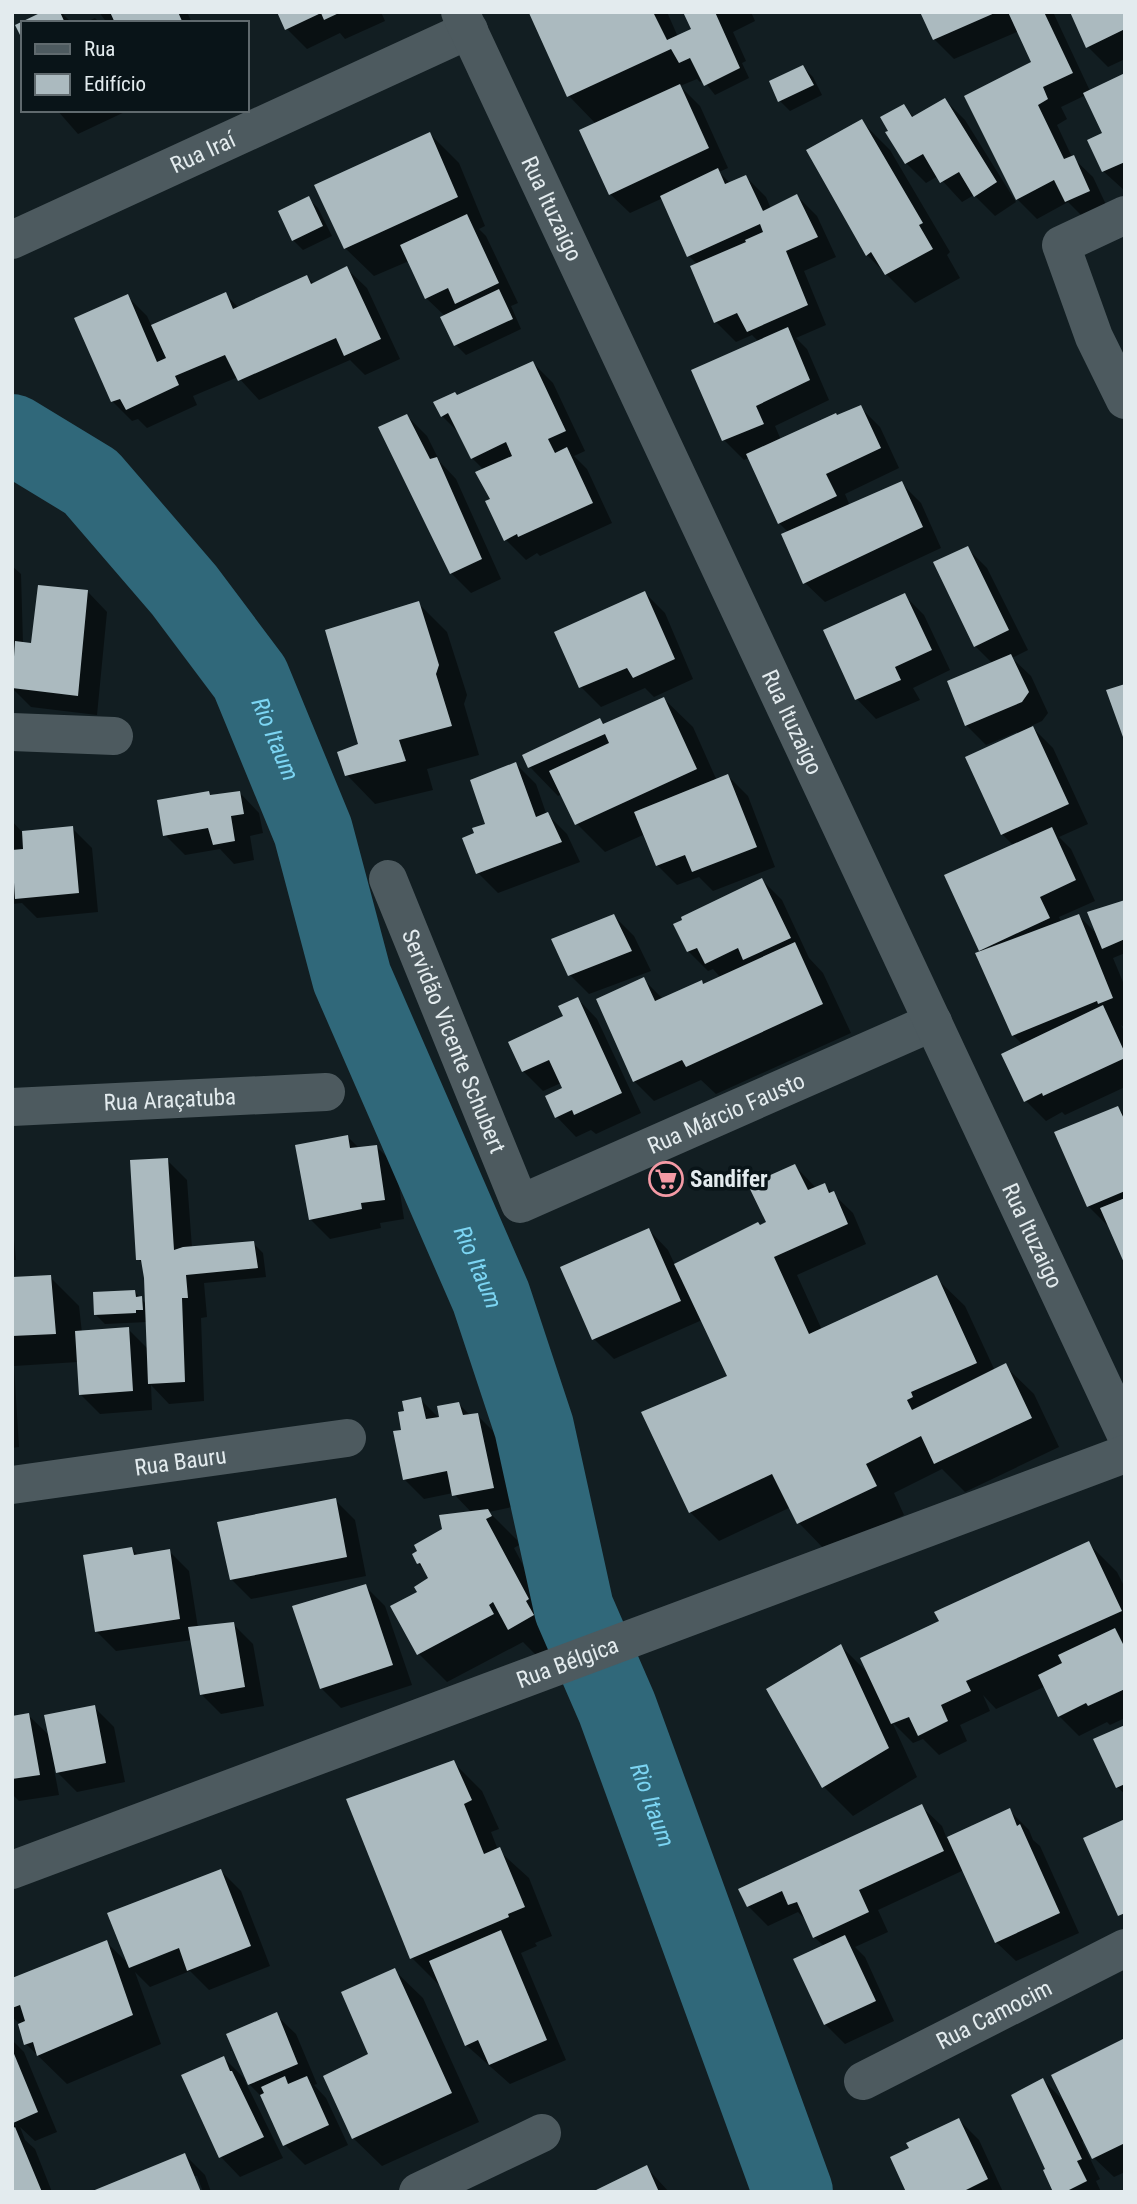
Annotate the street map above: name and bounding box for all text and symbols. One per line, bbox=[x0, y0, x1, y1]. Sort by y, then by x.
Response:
legend bbox=[21, 21, 248, 112]
text: Rua bbox=[84, 37, 115, 61]
text: Edifício bbox=[84, 72, 146, 96]
street label: Rua Iraí bbox=[166, 126, 241, 179]
street label: Rua Ituzaigo bbox=[515, 152, 588, 265]
street label: Rua Ituzaigo bbox=[756, 666, 828, 779]
water label: Rio Itaum bbox=[246, 693, 305, 785]
street label: Servidão Vicente Schubert bbox=[396, 925, 511, 1157]
street label: Rua Márcio Fausto bbox=[643, 1067, 809, 1160]
street label: Rua Araçatuba bbox=[103, 1083, 237, 1117]
supermarket icon: Sandifer bbox=[647, 1160, 685, 1198]
place label: Sandifer bbox=[690, 1166, 768, 1193]
street label: Rua Ituzaigo bbox=[996, 1179, 1068, 1293]
water label: Rio Itaum bbox=[448, 1222, 508, 1312]
street label: Rua Bauru bbox=[133, 1442, 228, 1482]
street label: Rua Bélgica bbox=[513, 1632, 622, 1694]
water label: Rio Itaum bbox=[624, 1759, 680, 1851]
street label: Rua Camocim bbox=[932, 1974, 1057, 2055]

